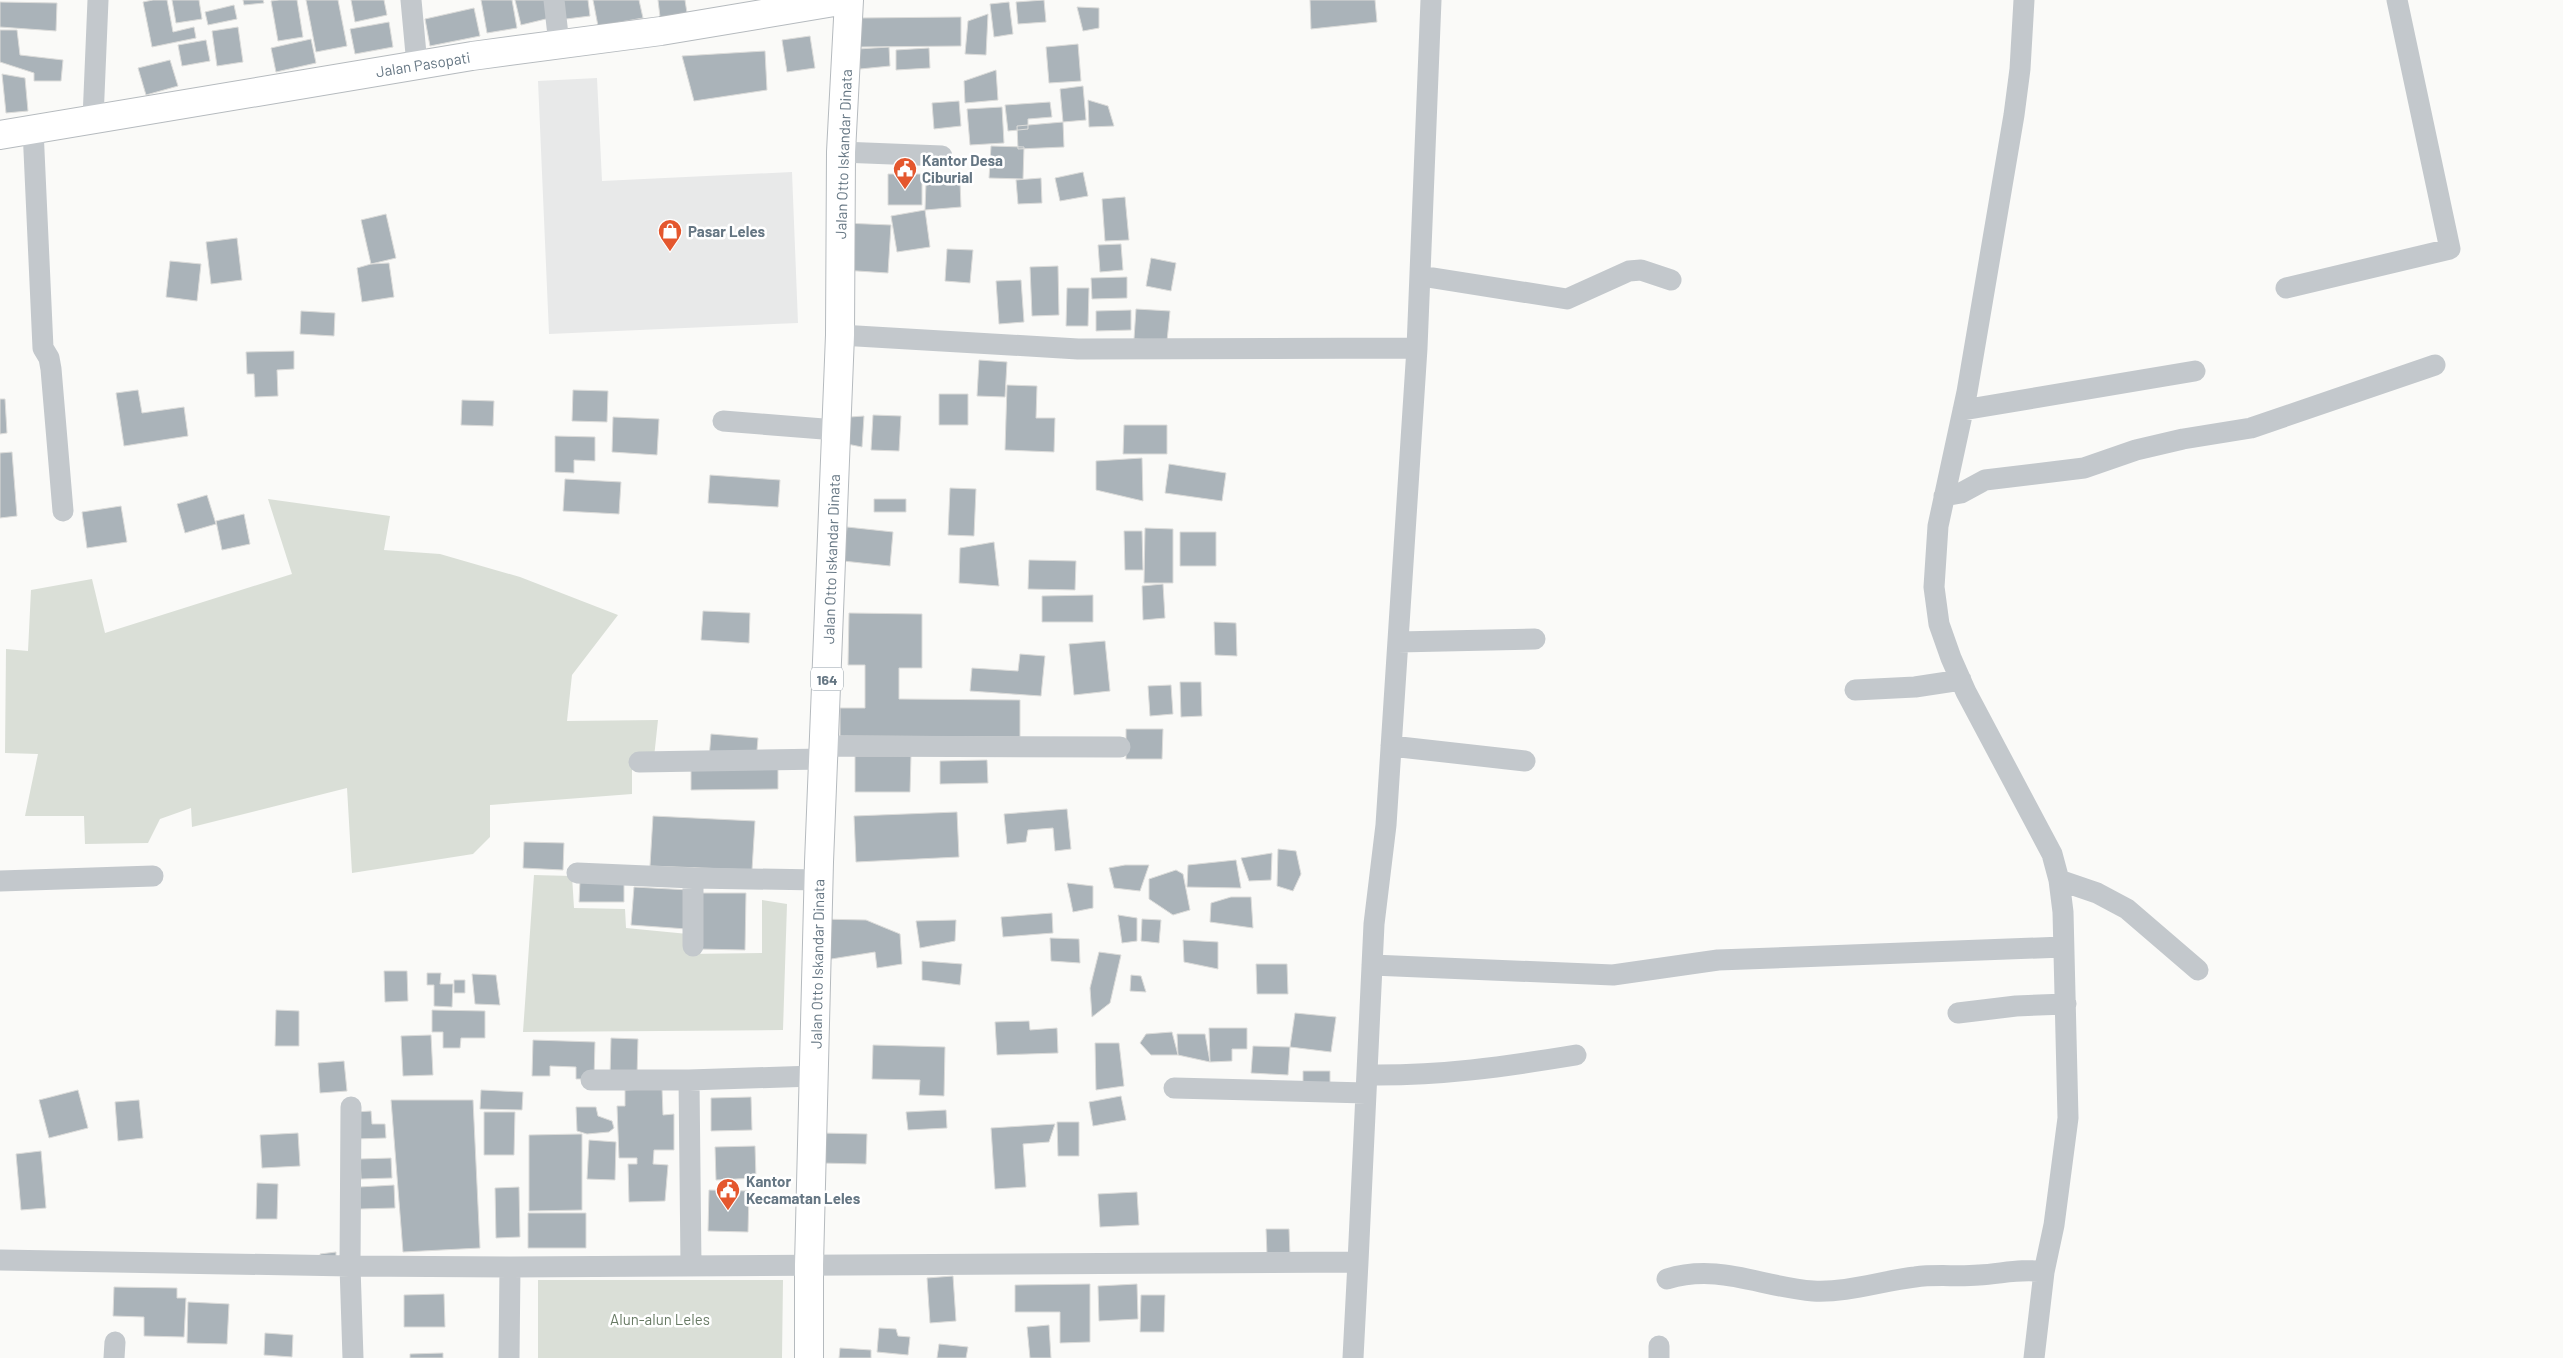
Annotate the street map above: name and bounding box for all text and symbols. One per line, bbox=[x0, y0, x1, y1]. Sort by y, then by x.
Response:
street label: Jalan Pasopati bbox=[374, 48, 472, 80]
street label: Jalan Otto Iskandar Dinata bbox=[831, 69, 855, 239]
place label: Kantor Desa Ciburial bbox=[922, 151, 1003, 186]
public building icon: Kantor Desa Ciburial bbox=[892, 156, 918, 190]
shop icon: Pasar Leles bbox=[657, 218, 683, 252]
place label: Pasar Leles bbox=[688, 222, 765, 240]
street label: Jalan Otto Iskandar Dinata bbox=[819, 474, 843, 644]
road number: 164 bbox=[811, 668, 843, 691]
street label: Jalan Otto Iskandar Dinata bbox=[807, 879, 827, 1049]
place label: Kantor Kecamatan Leles bbox=[746, 1172, 861, 1207]
public building icon: Kantor Kecamatan Leles bbox=[715, 1177, 741, 1211]
park label: Alun-alun Leles bbox=[610, 1310, 710, 1328]

